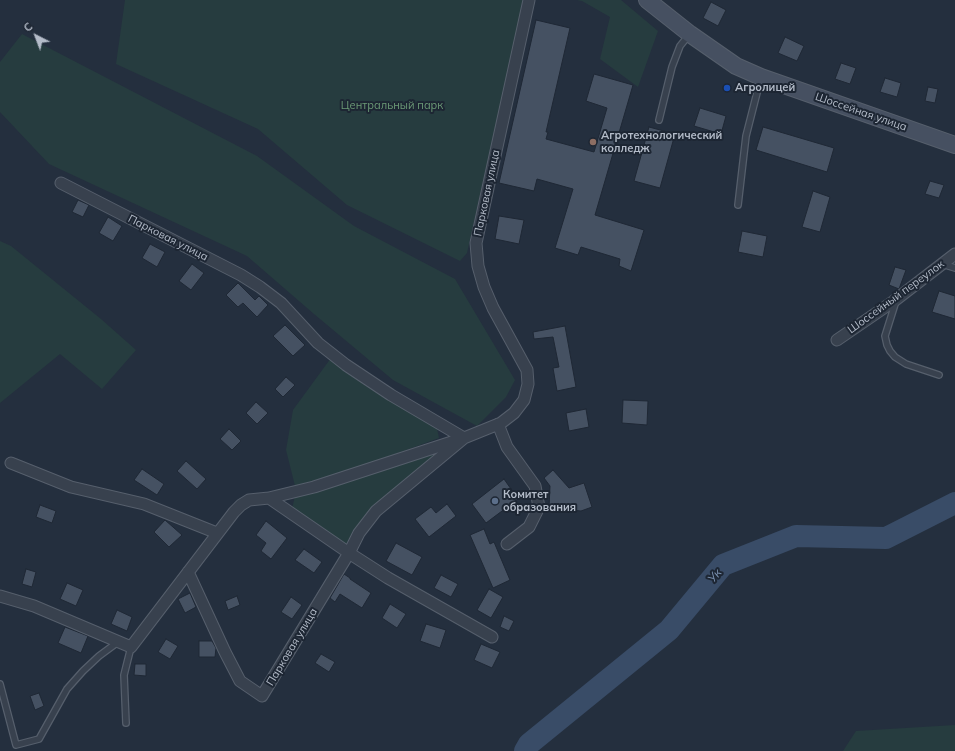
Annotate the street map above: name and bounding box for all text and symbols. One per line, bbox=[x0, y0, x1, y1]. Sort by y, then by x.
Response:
north arrow bbox=[16, 16, 56, 56]
text: С bbox=[20, 19, 35, 35]
place label: Агролицей bbox=[735, 81, 795, 95]
marker: Агролицей bbox=[722, 83, 732, 93]
street label: Шоссейная улица bbox=[813, 90, 909, 134]
park label: Центральный парк bbox=[341, 99, 443, 113]
place label: Агротехнологический колледж bbox=[601, 129, 722, 155]
marker: Агротехнологический колледж bbox=[588, 137, 598, 147]
street label: Парковая улица bbox=[471, 149, 503, 237]
street label: Парковая улица bbox=[126, 212, 210, 264]
street label: Шоссейный переулок bbox=[845, 258, 947, 336]
place label: Комитет образования bbox=[503, 488, 576, 514]
marker: Комитет образования bbox=[490, 496, 500, 506]
water label: Ук bbox=[705, 566, 725, 586]
street label: Парковая улица bbox=[264, 606, 320, 688]

